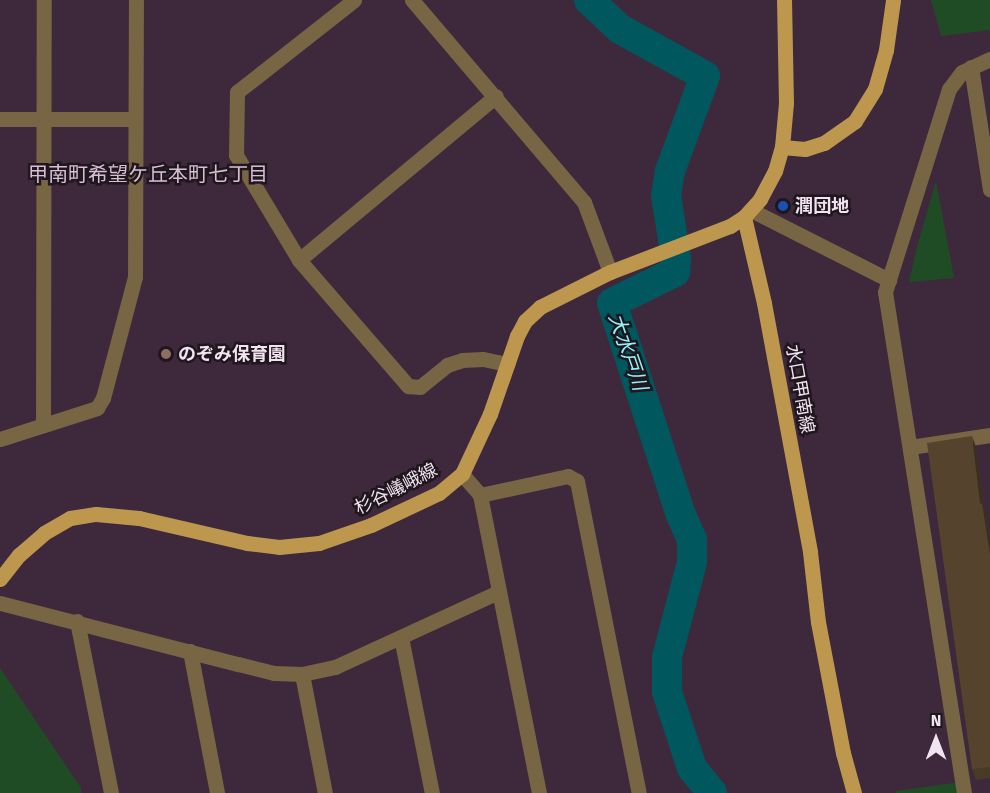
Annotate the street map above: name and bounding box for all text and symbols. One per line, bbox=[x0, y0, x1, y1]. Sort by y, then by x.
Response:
district label: 甲南町希望ケ丘本町七丁目 bbox=[28, 162, 268, 186]
place label: 潤団地 bbox=[795, 195, 849, 217]
marker: 潤団地 bbox=[776, 199, 790, 213]
water label: 大水戸川 bbox=[604, 310, 652, 394]
place label: のぞみ保育園 bbox=[178, 343, 286, 365]
street label: 水口甲南線 bbox=[782, 343, 818, 435]
marker: のぞみ保育園 bbox=[159, 347, 173, 361]
street label: 杉谷嶬峨線 bbox=[351, 459, 441, 519]
north arrow bbox=[906, 709, 966, 769]
text: N bbox=[931, 711, 941, 730]

